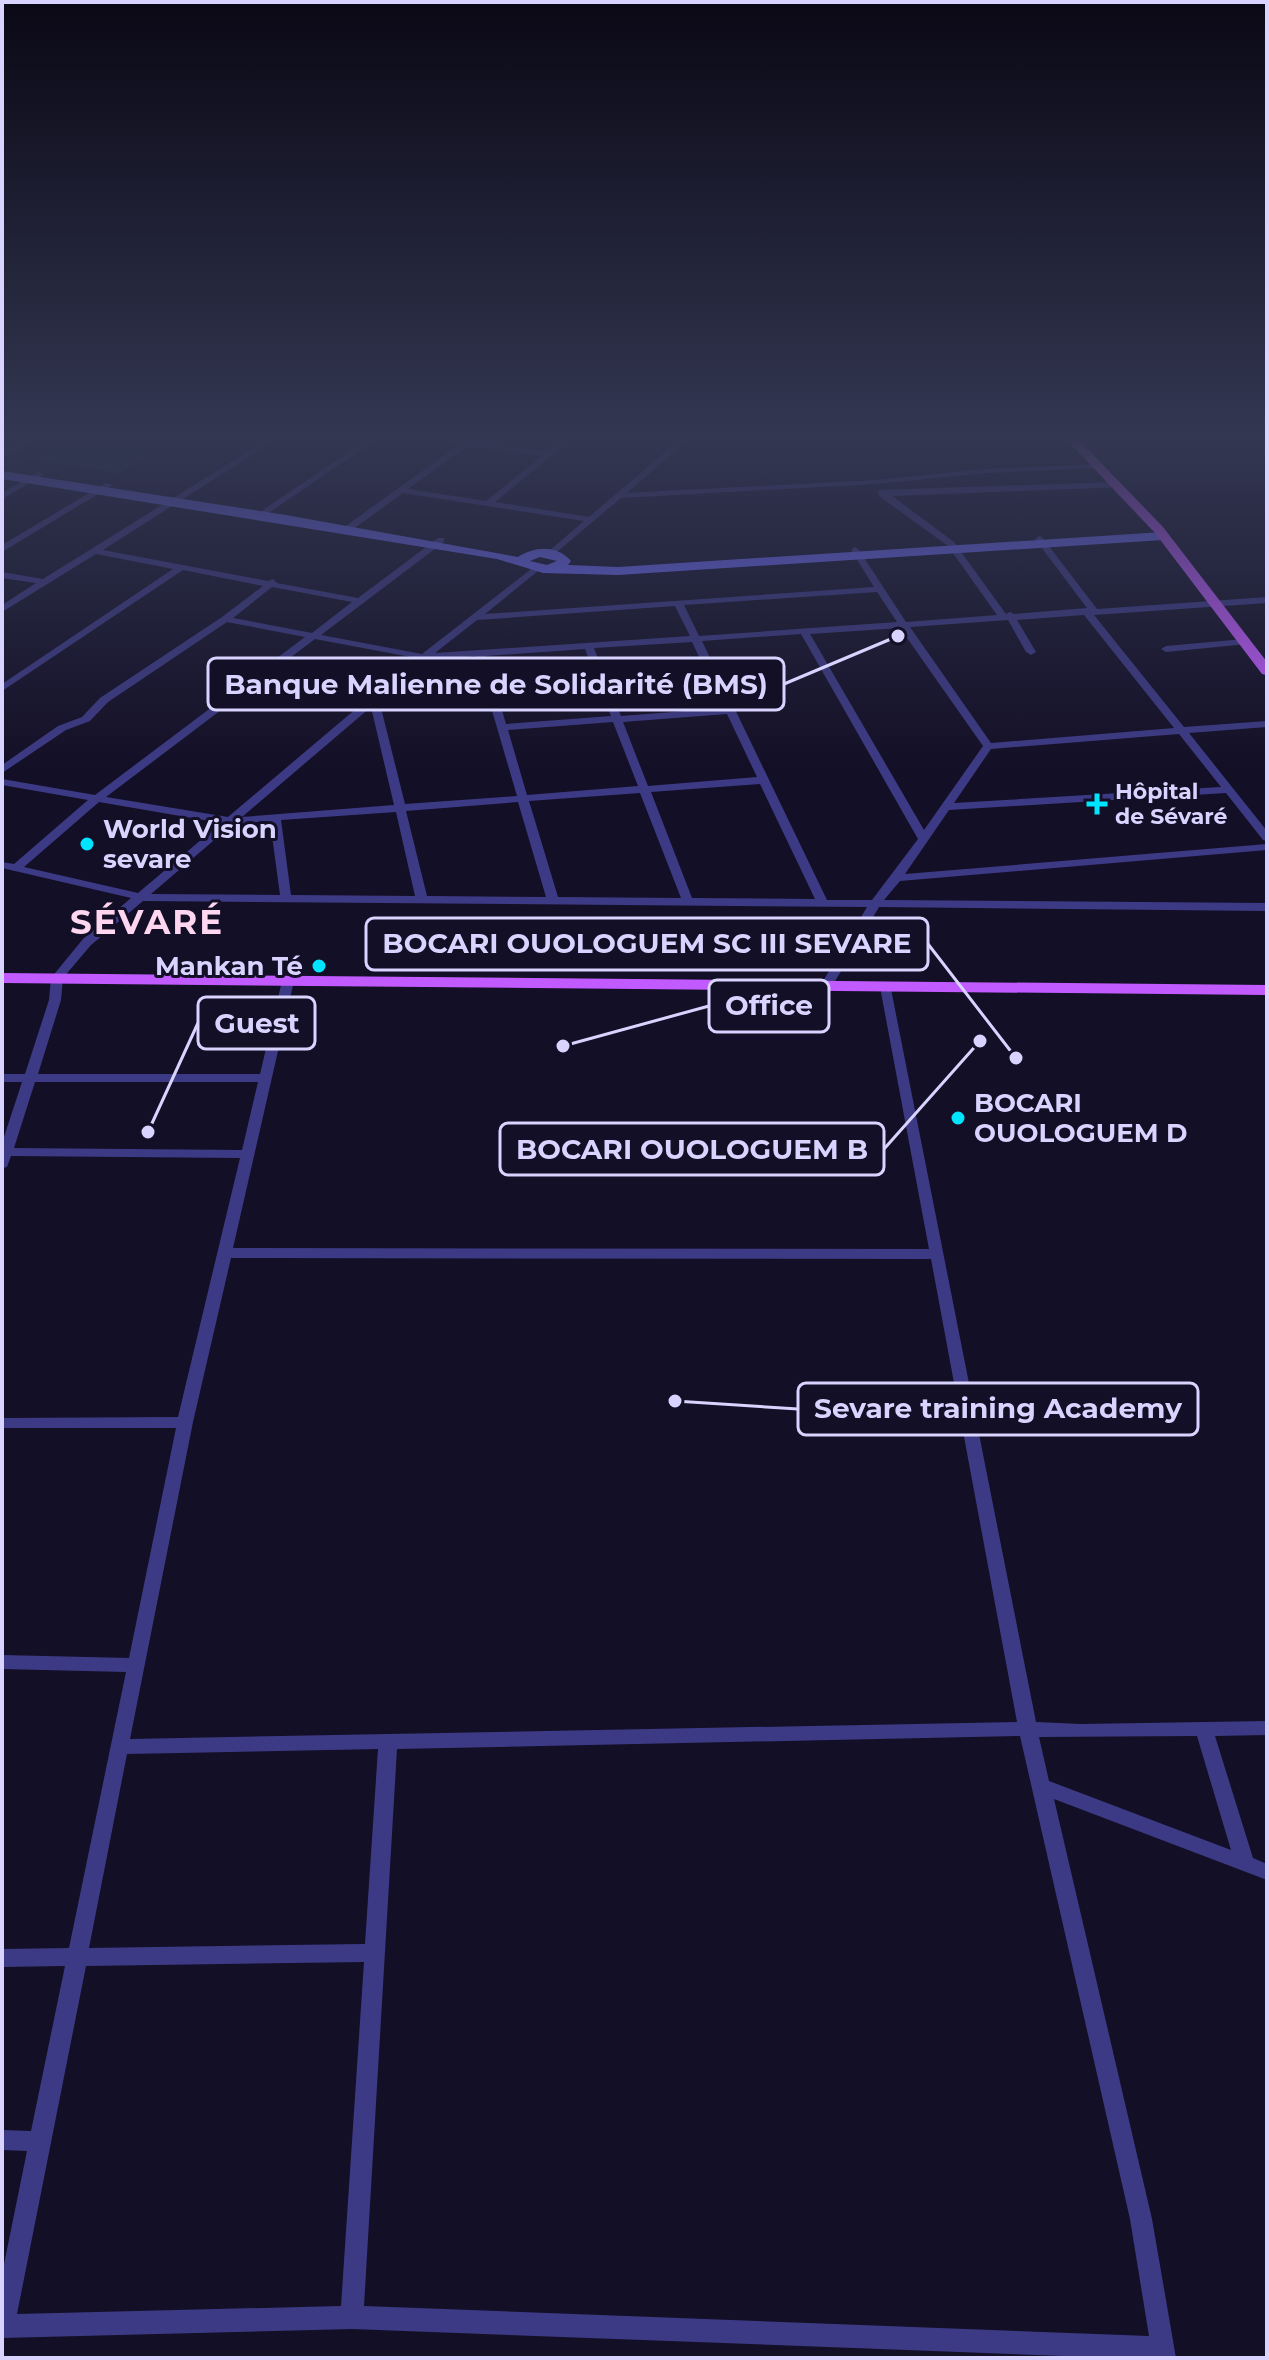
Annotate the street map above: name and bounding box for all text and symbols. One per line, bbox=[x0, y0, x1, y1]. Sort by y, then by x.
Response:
callout: Banque Malienne de Solidarité (BMS) bbox=[208, 658, 784, 710]
text: Banque Malienne de Solidarité (BMS) bbox=[224, 667, 768, 701]
place label: Hôpital de Sévaré bbox=[1115, 778, 1228, 830]
marker: Hôpital de Sévaré bbox=[1086, 793, 1108, 815]
place label: World Vision sevare bbox=[103, 813, 277, 875]
marker: World Vision sevare bbox=[78, 835, 96, 853]
district label: SÉVARÉ bbox=[70, 901, 224, 943]
callout: BOCARI OUOLOGUEM SC III SEVARE bbox=[366, 918, 928, 970]
text: BOCARI OUOLOGUEM SC III SEVARE bbox=[382, 926, 912, 960]
place label: Mankan Té bbox=[155, 950, 303, 982]
marker: Mankan Té bbox=[310, 957, 328, 975]
callout: Office bbox=[709, 980, 829, 1032]
text: Office bbox=[725, 988, 813, 1022]
callout: Guest bbox=[198, 997, 315, 1049]
text: Guest bbox=[214, 1006, 300, 1040]
place label: BOCARI OUOLOGUEM D bbox=[974, 1087, 1187, 1149]
marker: BOCARI OUOLOGUEM D bbox=[949, 1109, 967, 1127]
callout: BOCARI OUOLOGUEM B bbox=[500, 1123, 884, 1175]
text: BOCARI OUOLOGUEM B bbox=[516, 1132, 868, 1166]
callout: Sevare training Academy bbox=[798, 1383, 1198, 1435]
text: Sevare training Academy bbox=[814, 1391, 1182, 1425]

